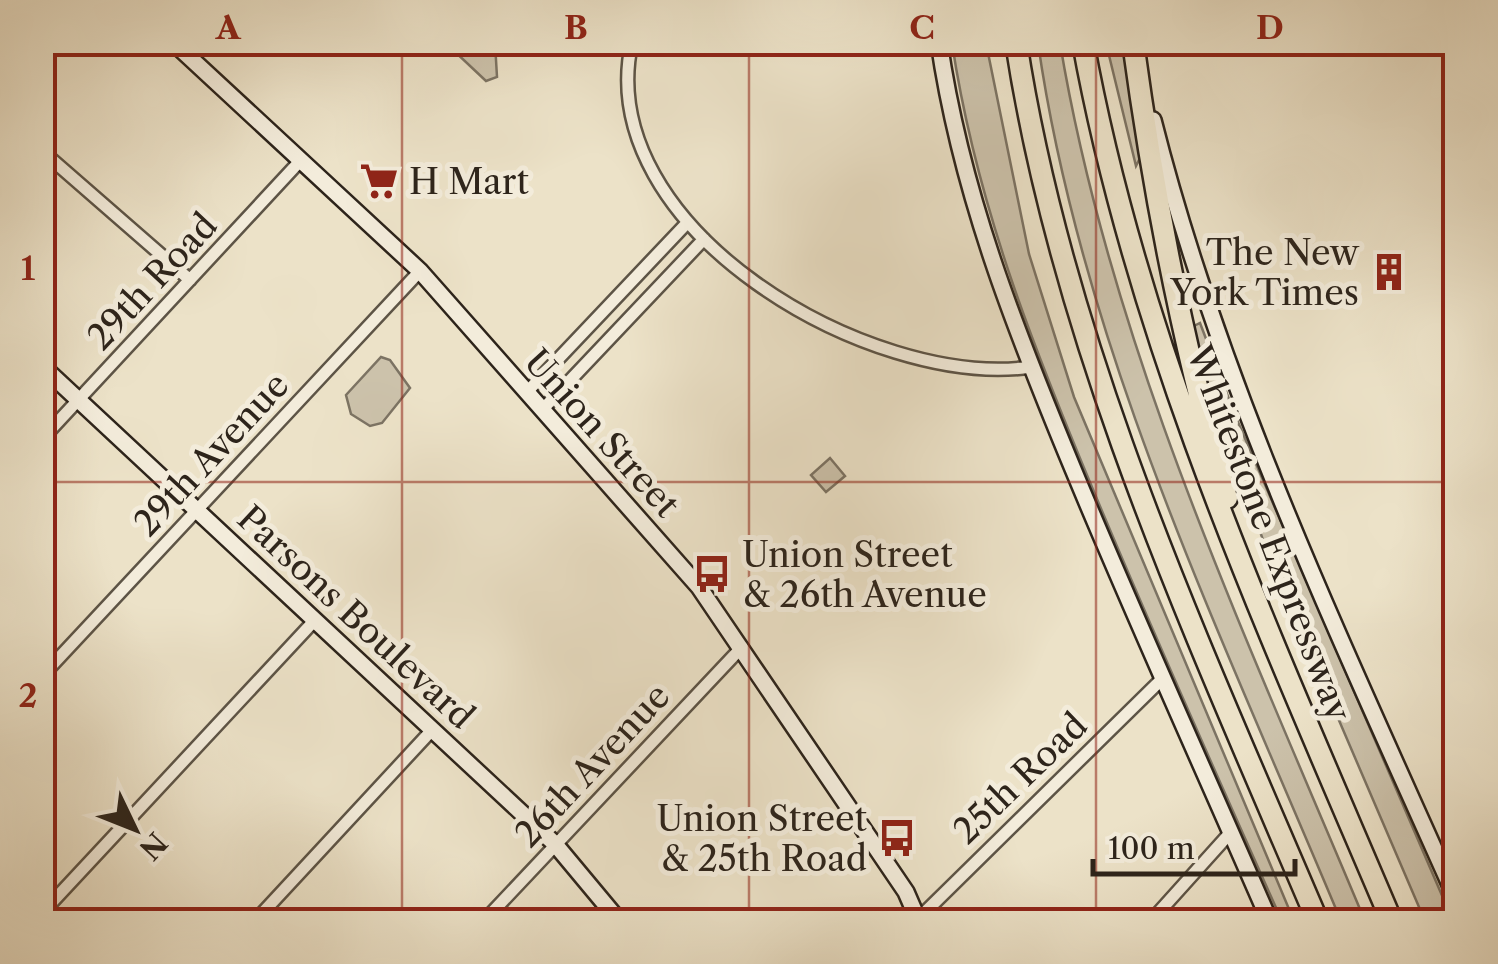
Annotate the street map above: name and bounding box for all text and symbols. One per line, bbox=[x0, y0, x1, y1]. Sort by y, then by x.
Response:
text: A bbox=[215, 8, 242, 47]
text: B bbox=[564, 8, 588, 47]
text: C bbox=[909, 8, 935, 47]
text: D bbox=[1256, 8, 1284, 47]
supermarket icon: H Mart bbox=[358, 160, 400, 202]
place label: H Mart bbox=[409, 160, 530, 203]
street label: 29th Road bbox=[78, 204, 226, 358]
place label: The New York Times bbox=[1169, 231, 1360, 314]
text: 1 bbox=[21, 249, 36, 288]
building icon: The New York Times bbox=[1368, 251, 1410, 293]
street label: Whitestone Expressway bbox=[1177, 338, 1361, 727]
street label: Union Street bbox=[516, 340, 689, 526]
street label: 29th Avenue bbox=[125, 364, 297, 544]
street label: Parsons Boulevard bbox=[229, 496, 483, 738]
place label: Union Street & 26th Avenue bbox=[742, 533, 987, 616]
bus stop icon: Union Street & 26th Avenue bbox=[691, 553, 733, 595]
street label: 26th Avenue bbox=[506, 675, 678, 855]
text: 2 bbox=[19, 676, 37, 715]
street label: 25th Road bbox=[944, 704, 1096, 852]
north arrow bbox=[85, 779, 185, 879]
place label: Union Street & 25th Road bbox=[656, 797, 868, 880]
scale bar bbox=[1093, 814, 1296, 876]
bus stop icon: Union Street & 25th Road bbox=[876, 817, 918, 859]
text: N bbox=[133, 826, 174, 867]
text: 100 m bbox=[1108, 830, 1195, 867]

